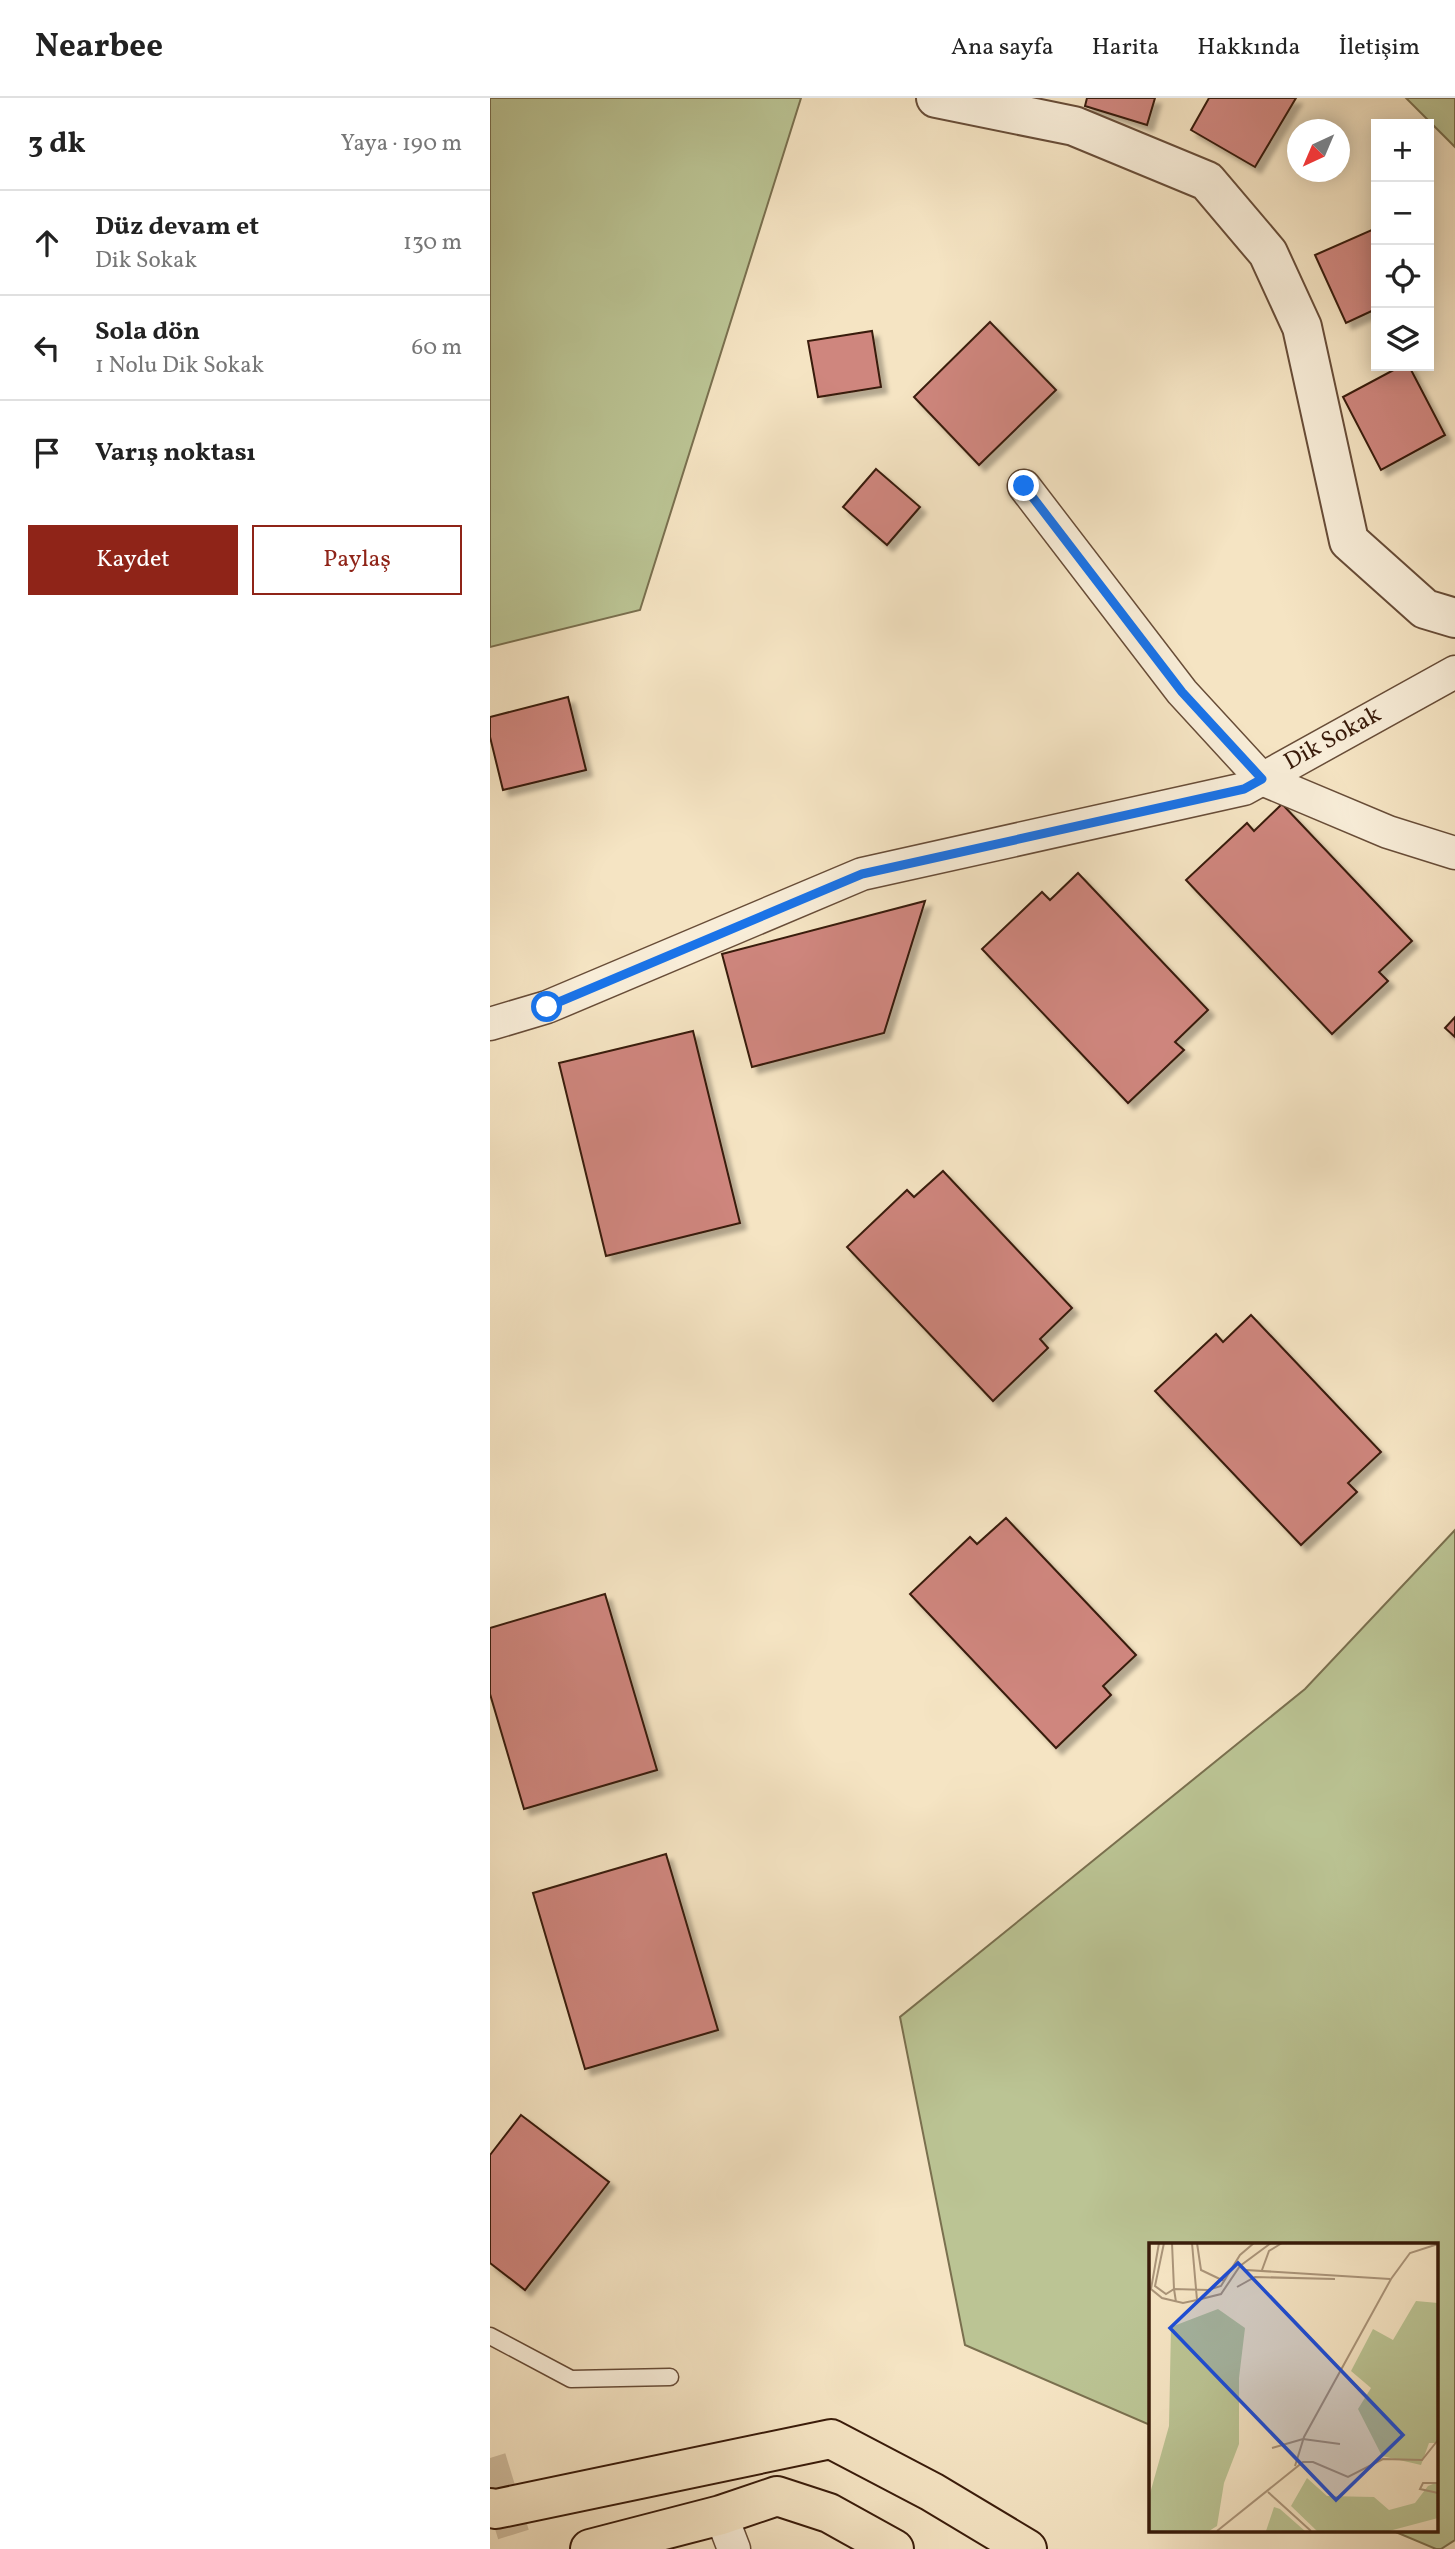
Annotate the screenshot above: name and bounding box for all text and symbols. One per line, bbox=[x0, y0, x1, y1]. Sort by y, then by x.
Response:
text: Nearbee bbox=[35, 25, 163, 71]
text: Ana sayfa bbox=[951, 31, 1054, 65]
text: Harita bbox=[1092, 31, 1159, 65]
text: Hakkında bbox=[1197, 31, 1301, 65]
text: İletişim bbox=[1339, 31, 1420, 65]
north arrow bbox=[1287, 119, 1350, 182]
map controls bbox=[1371, 119, 1434, 371]
button: + bbox=[1371, 119, 1434, 182]
text: 3 dk bbox=[28, 123, 86, 165]
text: Yaya · 190 m bbox=[341, 128, 462, 160]
button: − bbox=[1371, 182, 1434, 245]
text: Düz devam et bbox=[95, 209, 259, 245]
icon: ahead bbox=[28, 224, 66, 262]
text: 130 m bbox=[403, 227, 462, 259]
text: Dik Sokak bbox=[95, 245, 197, 277]
button: locate bbox=[1371, 245, 1434, 308]
button: layers bbox=[1371, 308, 1434, 371]
text: Sola dön bbox=[95, 314, 200, 350]
icon: left bbox=[28, 329, 66, 367]
text: 60 m bbox=[412, 332, 462, 364]
text: 1 Nolu Dik Sokak bbox=[95, 350, 264, 382]
icon: arrive bbox=[28, 434, 66, 472]
text: Varış noktası bbox=[95, 435, 256, 471]
route end bbox=[1008, 470, 1039, 501]
button: Kaydet bbox=[28, 525, 238, 595]
button: Paylaş bbox=[252, 525, 462, 595]
street label: Dik Sokak bbox=[1278, 698, 1388, 780]
route start bbox=[531, 991, 562, 1022]
inset map bbox=[1149, 2243, 1438, 2532]

